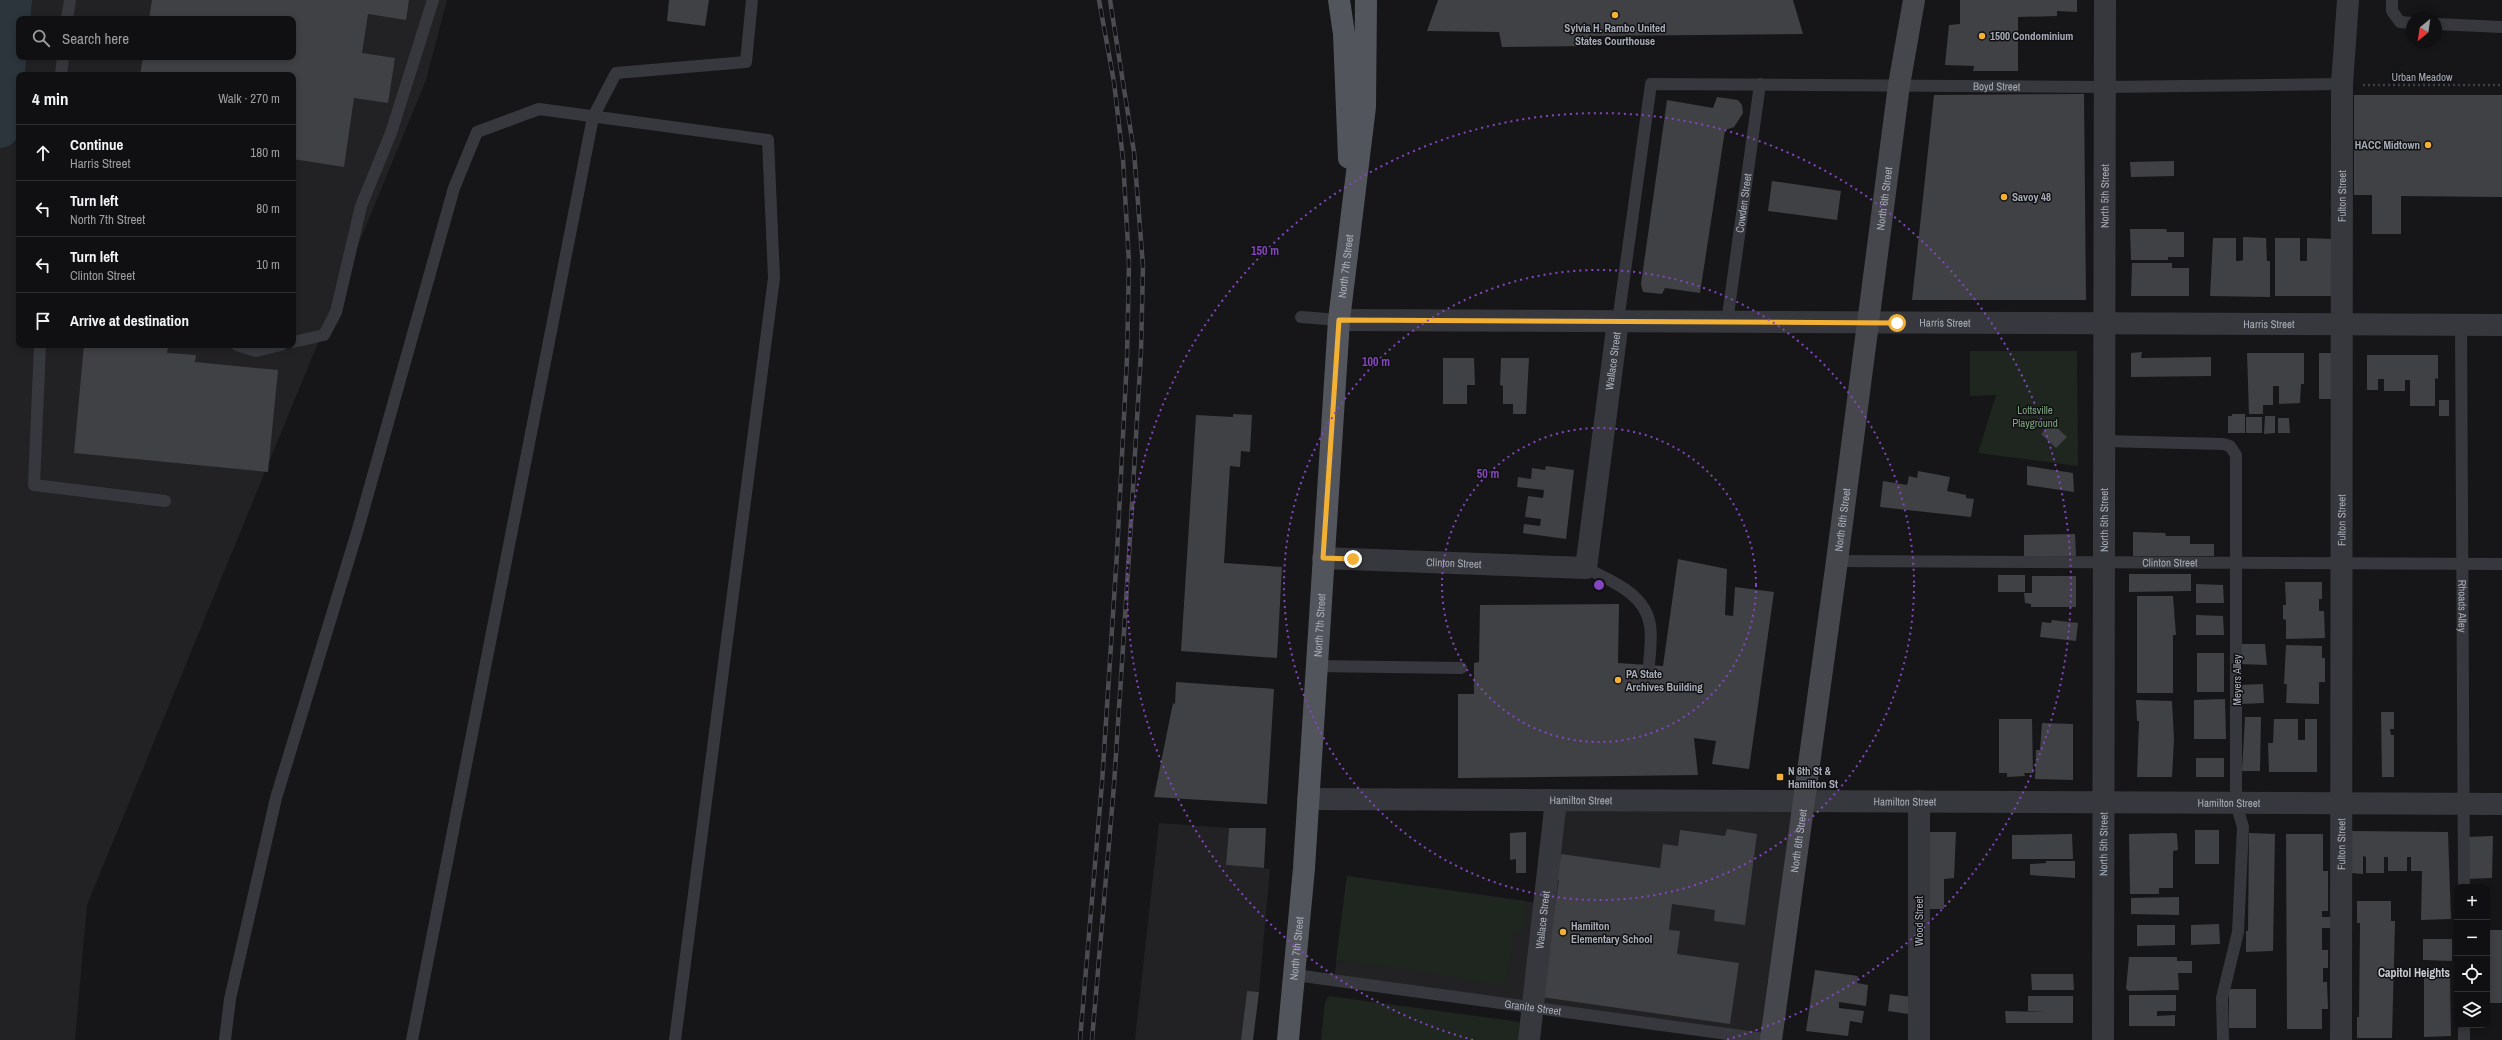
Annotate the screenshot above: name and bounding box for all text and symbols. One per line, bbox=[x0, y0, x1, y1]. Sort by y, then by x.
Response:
marker: Sylvia H. Rambo United States Courthouse bbox=[1610, 10, 1620, 20]
north arrow bbox=[2406, 12, 2442, 48]
search box bbox=[16, 16, 296, 60]
place label: Sylvia H. Rambo United States Courthouse bbox=[1564, 21, 1666, 48]
icon: search bbox=[30, 27, 52, 49]
text: Search here bbox=[62, 28, 129, 49]
place label: 1500 Condominium bbox=[1990, 29, 2073, 43]
marker: 1500 Condominium bbox=[1977, 31, 1987, 41]
street label: Urban Meadow bbox=[2391, 70, 2453, 84]
street label: Boyd Street bbox=[1973, 79, 2021, 93]
text: 4 min bbox=[32, 87, 68, 110]
text: Walk · 270 m bbox=[218, 90, 280, 107]
text: Continue bbox=[70, 134, 123, 155]
place label: HACC Midtown bbox=[2355, 138, 2420, 152]
marker: HACC Midtown bbox=[2423, 140, 2433, 150]
icon: ahead bbox=[32, 142, 54, 164]
text: 180 m bbox=[250, 144, 280, 161]
text: Harris Street bbox=[70, 155, 130, 172]
street label: North 5th Street bbox=[2098, 164, 2112, 228]
street label: North 6th Street bbox=[1873, 166, 1895, 231]
street label: Fulton Street bbox=[2335, 170, 2349, 222]
street label: Cowden Street bbox=[1732, 172, 1755, 234]
text: Turn left bbox=[70, 190, 118, 211]
place label: Savoy 48 bbox=[2012, 190, 2051, 204]
marker: Savoy 48 bbox=[1999, 192, 2009, 202]
icon: left bbox=[32, 198, 54, 220]
text: 80 m bbox=[256, 200, 280, 217]
text: North 7th Street bbox=[70, 211, 145, 228]
street label: North 7th Street bbox=[1335, 233, 1356, 299]
text: 150 m bbox=[1251, 243, 1279, 259]
text: Turn left bbox=[70, 246, 118, 267]
icon: left bbox=[32, 254, 54, 276]
text: 10 m bbox=[256, 256, 280, 273]
text: Clinton Street bbox=[70, 267, 135, 284]
icon: arrive bbox=[32, 310, 54, 332]
text: Arrive at destination bbox=[70, 310, 189, 331]
route start bbox=[1888, 314, 1906, 332]
street label: Harris Street bbox=[1919, 315, 1971, 330]
street label: Harris Street bbox=[2243, 317, 2295, 331]
street label: Wallace Street bbox=[1602, 331, 1624, 391]
text: 100 m bbox=[1362, 354, 1390, 370]
park label: Lottsville Playground bbox=[2012, 403, 2058, 430]
text: 50 m bbox=[1477, 466, 1499, 482]
street label: North 6th Street bbox=[1831, 487, 1853, 552]
street label: North 5th Street bbox=[2097, 488, 2111, 552]
street label: Fulton Street bbox=[2335, 494, 2349, 546]
route end bbox=[1344, 550, 1362, 568]
street label: Clinton Street bbox=[1426, 555, 1482, 571]
street label: Clinton Street bbox=[2142, 555, 2198, 570]
centre of rings bbox=[1592, 578, 1606, 592]
street label: Rhoads Alley bbox=[2455, 580, 2470, 633]
street label: North 7th Street bbox=[1310, 592, 1329, 658]
street label: Meyers Alley bbox=[2230, 654, 2244, 706]
place label: PA State Archives Building bbox=[1626, 667, 1703, 694]
marker: PA State Archives Building bbox=[1613, 675, 1623, 685]
place label: N 6th St & Hamilton St bbox=[1788, 764, 1838, 791]
marker: N 6th St & Hamilton St bbox=[1775, 772, 1785, 782]
street label: Hamilton Street bbox=[1550, 793, 1613, 807]
street label: Hamilton Street bbox=[1874, 794, 1937, 809]
street label: Hamilton Street bbox=[2198, 796, 2261, 810]
street label: North 6th Street bbox=[1787, 808, 1810, 873]
street label: North 5th Street bbox=[2096, 812, 2110, 876]
street label: Fulton Street bbox=[2334, 818, 2348, 870]
map controls bbox=[2454, 884, 2490, 1028]
button: + bbox=[2454, 884, 2490, 920]
street label: Wallace Street bbox=[1532, 889, 1553, 950]
street label: Wood Street bbox=[1912, 896, 1926, 946]
street label: North 7th Street bbox=[1287, 915, 1306, 981]
place label: Hamilton Elementary School bbox=[1571, 919, 1652, 946]
button: − bbox=[2454, 920, 2490, 956]
marker: Hamilton Elementary School bbox=[1558, 927, 1568, 937]
button: locate bbox=[2454, 956, 2490, 992]
district label: Capitol Heights bbox=[2378, 965, 2451, 981]
button: layers bbox=[2454, 992, 2490, 1028]
street label: Granite Street bbox=[1504, 997, 1562, 1018]

